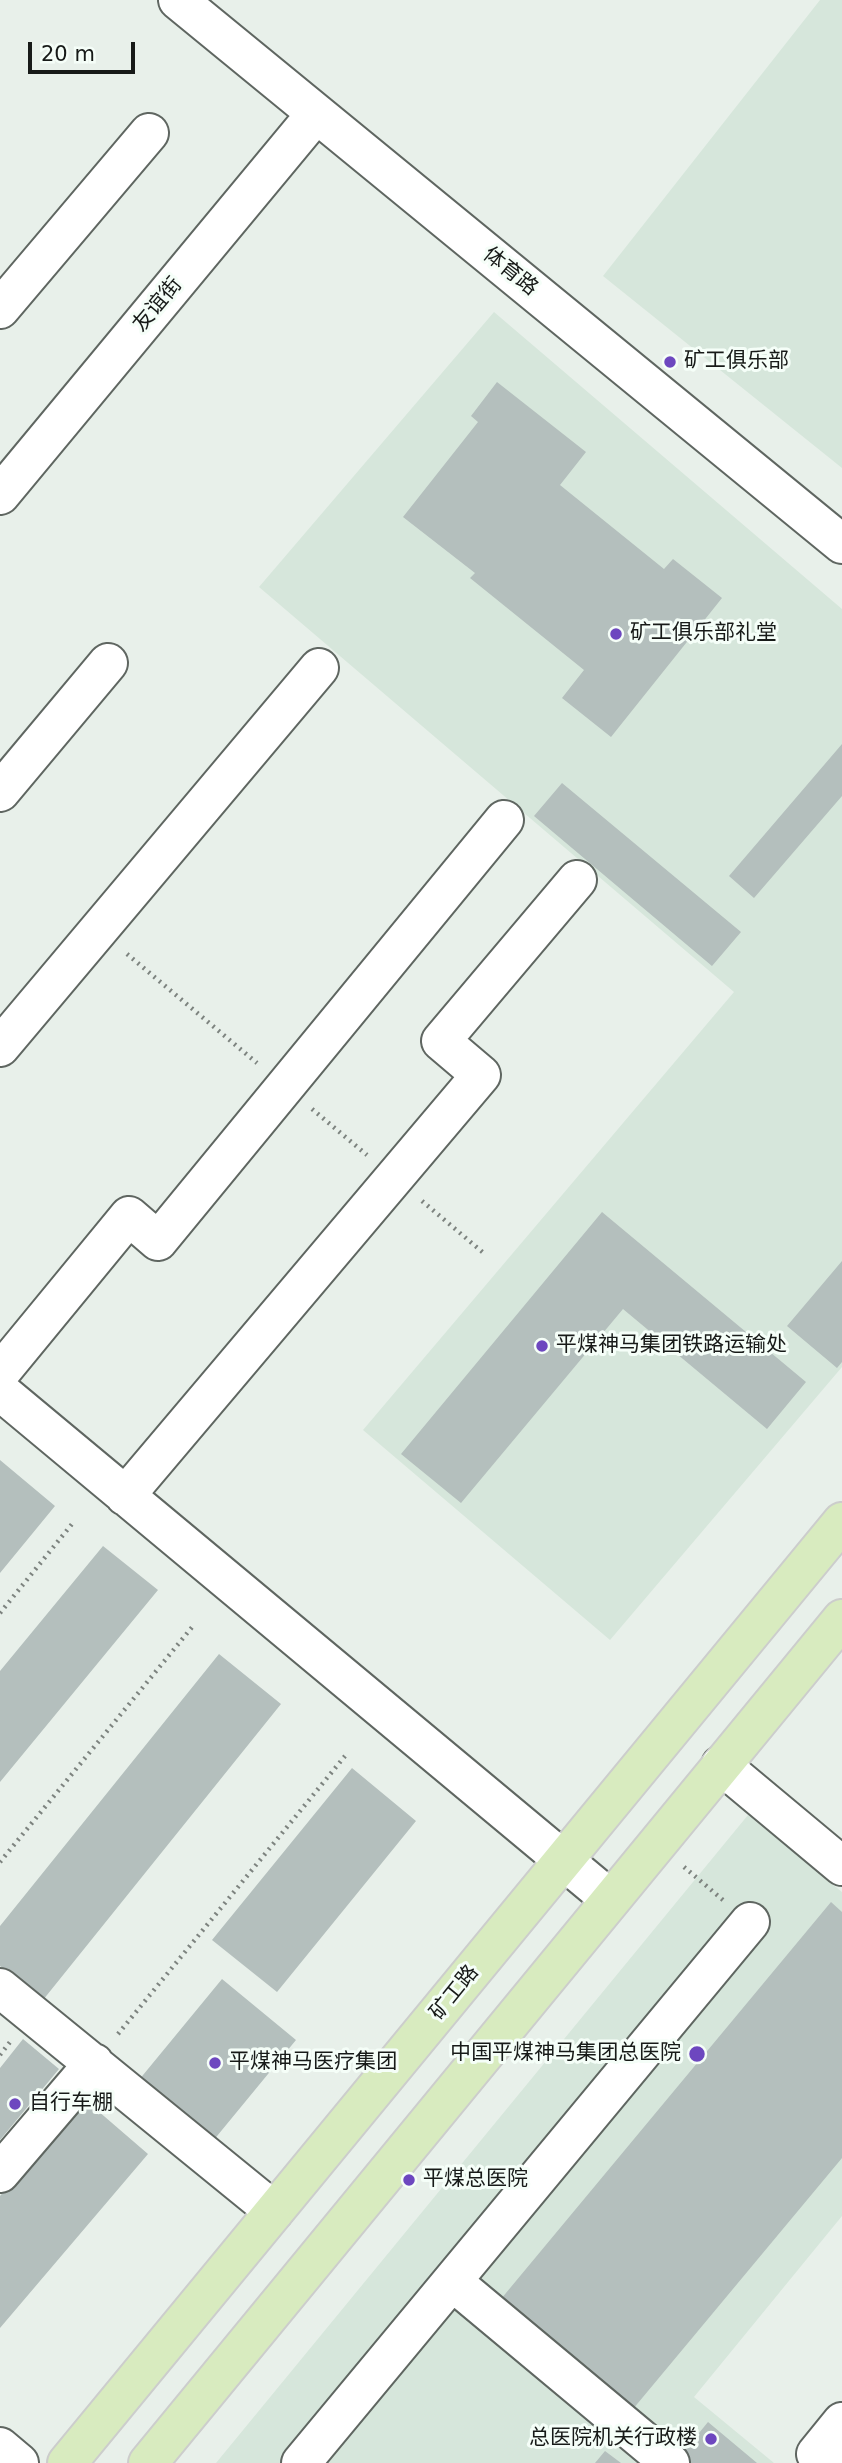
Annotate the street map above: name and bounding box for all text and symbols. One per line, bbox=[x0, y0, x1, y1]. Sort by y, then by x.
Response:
scale bar bbox=[32, 28, 138, 72]
text: 20 m bbox=[41, 42, 95, 66]
street label: 体育路 bbox=[478, 242, 542, 302]
street label: 友谊街 bbox=[128, 273, 188, 337]
place label: 矿工俱乐部 bbox=[684, 349, 789, 375]
marker: 矿工俱乐部 bbox=[662, 354, 678, 370]
place label: 矿工俱乐部礼堂 bbox=[630, 621, 777, 647]
marker: 矿工俱乐部礼堂 bbox=[608, 626, 624, 642]
place label: 平煤神马集团铁路运输处 bbox=[556, 1333, 787, 1359]
marker: 平煤神马集团铁路运输处 bbox=[534, 1338, 550, 1354]
street label: 矿工路 bbox=[425, 1961, 485, 2025]
place label: 中国平煤神马集团总医院 bbox=[450, 2041, 681, 2067]
marker: 中国平煤神马集团总医院 bbox=[687, 2044, 707, 2064]
place label: 平煤神马医疗集团 bbox=[229, 2050, 397, 2076]
marker: 平煤神马医疗集团 bbox=[207, 2055, 223, 2071]
place label: 自行车棚 bbox=[29, 2091, 113, 2117]
marker: 自行车棚 bbox=[7, 2096, 23, 2112]
place label: 平煤总医院 bbox=[423, 2167, 528, 2193]
marker: 平煤总医院 bbox=[401, 2172, 417, 2188]
place label: 总医院机关行政楼 bbox=[529, 2426, 697, 2452]
marker: 总医院机关行政楼 bbox=[703, 2431, 719, 2447]

